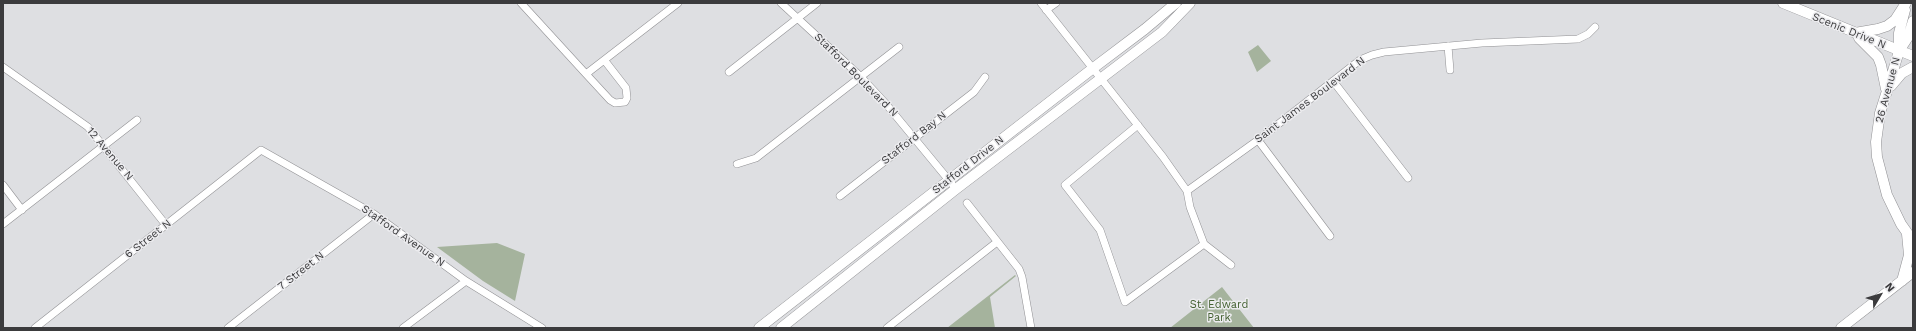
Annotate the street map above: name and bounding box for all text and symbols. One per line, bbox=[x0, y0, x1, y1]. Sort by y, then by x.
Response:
street label: Scenic Drive N bbox=[1810, 10, 1888, 52]
street label: Stafford Boulevard N bbox=[811, 30, 901, 120]
street label: Saint James Boulevard N bbox=[1252, 54, 1368, 146]
street label: 26 Avenue N bbox=[1873, 56, 1903, 124]
street label: Stafford Bay N bbox=[879, 109, 949, 167]
street label: 12 Avenue N bbox=[84, 125, 136, 183]
street label: Stafford Drive N bbox=[930, 133, 1006, 197]
street label: Stafford Avenue N bbox=[359, 202, 447, 270]
street label: 6 Street N bbox=[122, 217, 174, 261]
street label: 7 Street N bbox=[275, 249, 327, 293]
north arrow bbox=[1860, 275, 1900, 315]
text: N bbox=[1882, 280, 1897, 295]
park label: St. Edward Park bbox=[1190, 298, 1248, 324]

